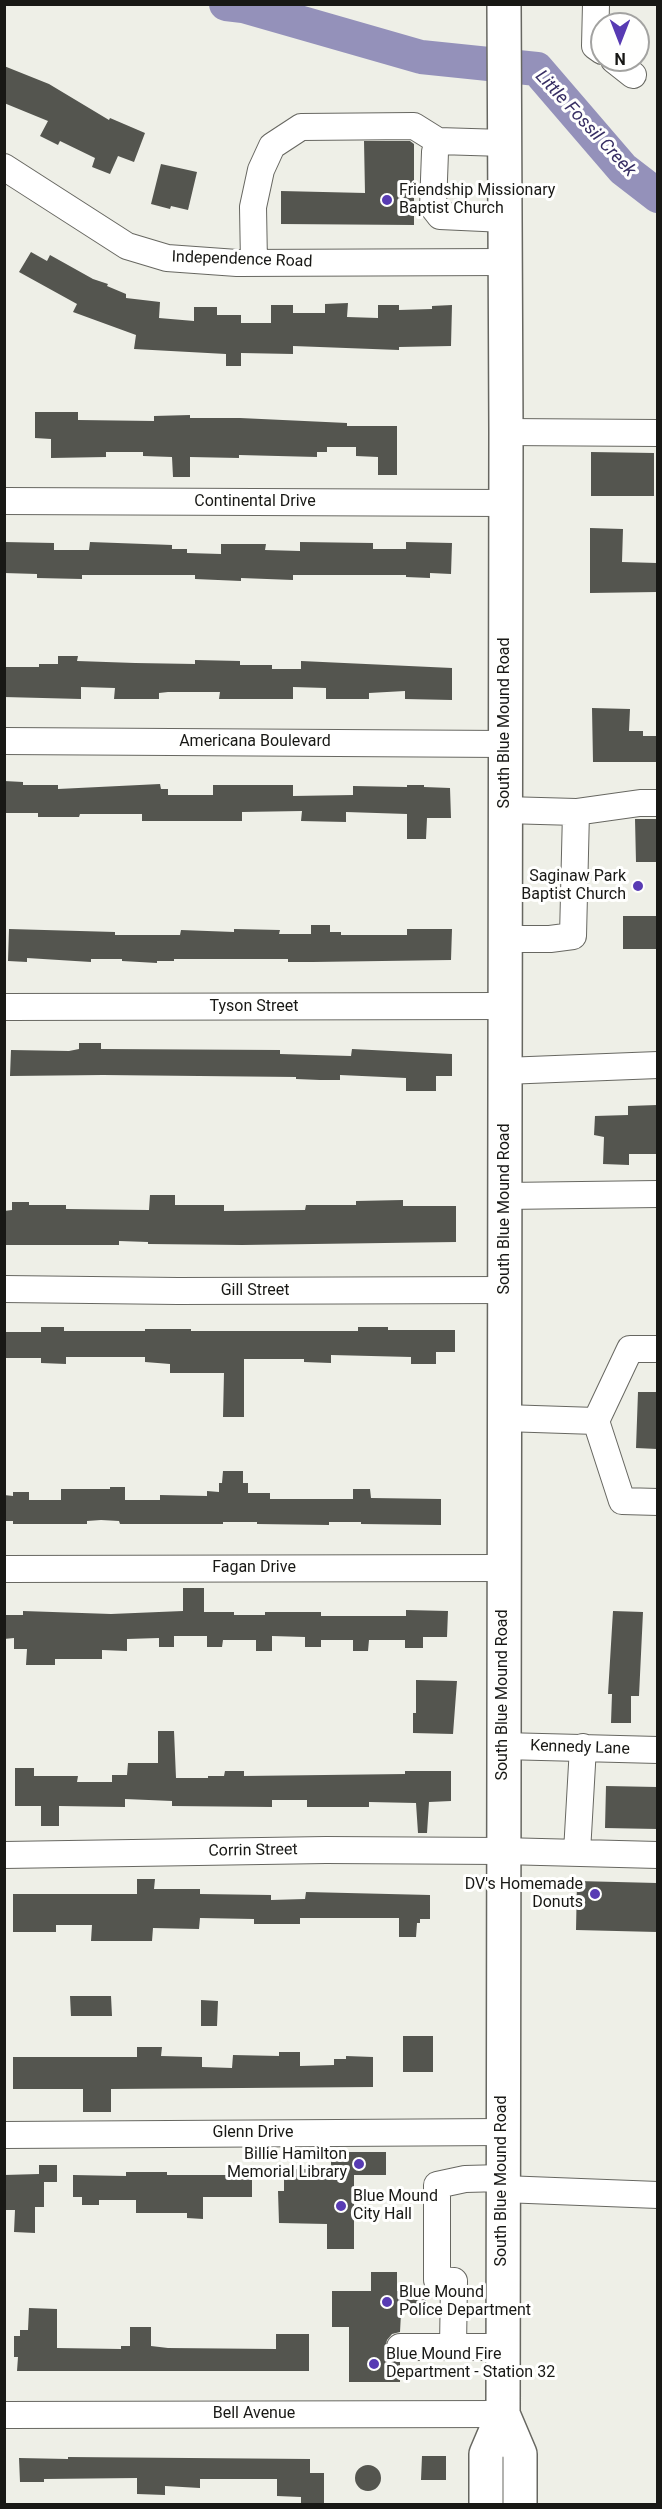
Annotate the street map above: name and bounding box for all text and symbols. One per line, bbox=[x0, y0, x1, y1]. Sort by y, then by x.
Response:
north arrow bbox=[590, 12, 650, 72]
text: N bbox=[614, 49, 626, 68]
water label: Little Fossil Creek bbox=[530, 66, 640, 182]
place label: Friendship Missionary Baptist Church bbox=[399, 181, 555, 219]
marker: Friendship Missionary Baptist Church bbox=[380, 193, 394, 207]
street label: Independence Road bbox=[171, 248, 313, 272]
street label: Continental Drive bbox=[194, 492, 316, 512]
street label: South Blue Mound Road bbox=[495, 637, 515, 809]
street label: Americana Boulevard bbox=[179, 732, 331, 752]
place label: Saginaw Park Baptist Church bbox=[521, 867, 626, 905]
marker: Saginaw Park Baptist Church bbox=[631, 879, 645, 893]
street label: Tyson Street bbox=[210, 997, 298, 1017]
street label: South Blue Mound Road bbox=[495, 1123, 515, 1295]
street label: Gill Street bbox=[221, 1281, 289, 1301]
street label: Fagan Drive bbox=[212, 1558, 296, 1578]
street label: South Blue Mound Road bbox=[493, 1609, 513, 1781]
street label: Kennedy Lane bbox=[530, 1737, 630, 1759]
street label: Corrin Street bbox=[208, 1841, 298, 1861]
place label: DV's Homemade Donuts bbox=[465, 1875, 583, 1913]
marker: DV's Homemade Donuts bbox=[588, 1887, 602, 1901]
street label: South Blue Mound Road bbox=[492, 2095, 512, 2267]
street label: Glenn Drive bbox=[213, 2123, 293, 2143]
place label: Billie Hamilton Memorial Library bbox=[227, 2145, 347, 2183]
marker: Billie Hamilton Memorial Library bbox=[352, 2157, 366, 2171]
place label: Blue Mound City Hall bbox=[353, 2187, 438, 2225]
marker: Blue Mound City Hall bbox=[334, 2199, 348, 2213]
place label: Blue Mound Police Department bbox=[399, 2283, 531, 2321]
marker: Blue Mound Police Department bbox=[380, 2295, 394, 2309]
place label: Blue Mound Fire Department - Station 32 bbox=[386, 2345, 555, 2383]
marker: Blue Mound Fire Department - Station 32 bbox=[367, 2357, 381, 2371]
street label: Bell Avenue bbox=[213, 2404, 295, 2424]

